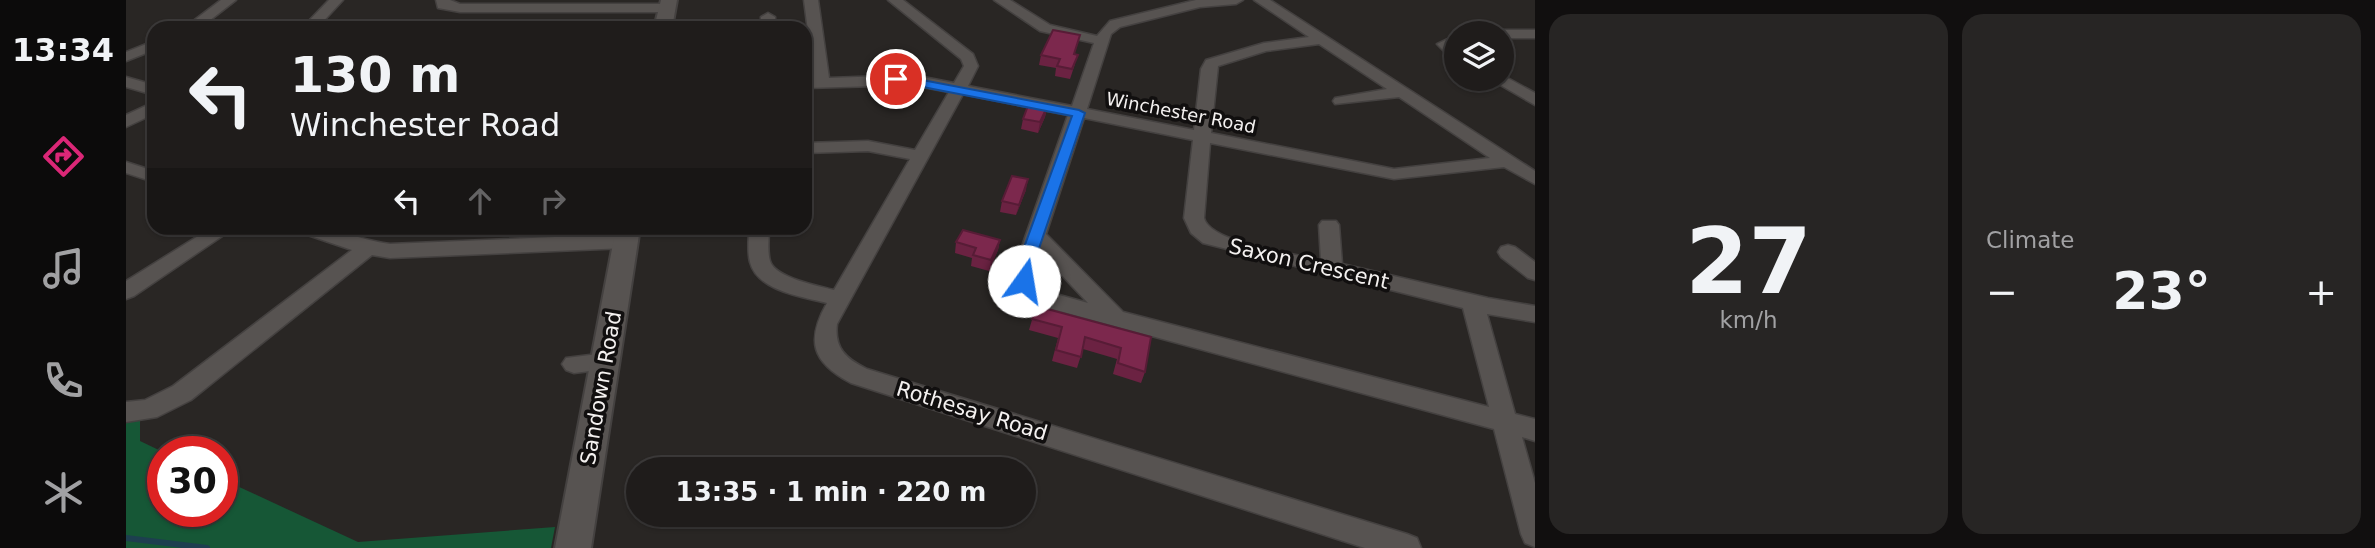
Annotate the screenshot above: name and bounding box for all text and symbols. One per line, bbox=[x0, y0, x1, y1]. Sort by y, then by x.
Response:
map controls bbox=[1444, 21, 1514, 91]
button: layers bbox=[1444, 21, 1514, 91]
text: 13:34 bbox=[12, 31, 114, 69]
text: 130 m bbox=[290, 47, 460, 104]
icon: left bbox=[175, 49, 266, 140]
pin bbox=[866, 49, 926, 109]
icon: arrive bbox=[877, 60, 915, 98]
street label: Winchester Road bbox=[1104, 88, 1258, 137]
text: Winchester Road bbox=[290, 106, 560, 144]
icon: directions bbox=[39, 132, 88, 181]
icon: left bbox=[388, 182, 426, 220]
icon: ahead bbox=[461, 182, 499, 220]
icon: right bbox=[534, 182, 572, 220]
text: 27 bbox=[1685, 209, 1812, 314]
text: Climate bbox=[1986, 227, 2075, 253]
street label: Saxon Crescent bbox=[1227, 234, 1391, 294]
icon: music bbox=[39, 244, 88, 293]
position arrow bbox=[987, 244, 1061, 318]
text: 23° bbox=[2112, 261, 2211, 321]
text: − bbox=[1986, 270, 2018, 314]
text: + bbox=[2305, 270, 2337, 314]
text: km/h bbox=[1719, 307, 1778, 333]
street label: Sandown Road bbox=[576, 309, 626, 467]
icon: phone bbox=[39, 356, 88, 405]
street label: Rothesay Road bbox=[894, 377, 1050, 445]
speed limit sign: 30 bbox=[147, 436, 238, 527]
icon: climate bbox=[39, 468, 88, 517]
text: 13:35 · 1 min · 220 m bbox=[676, 477, 986, 507]

